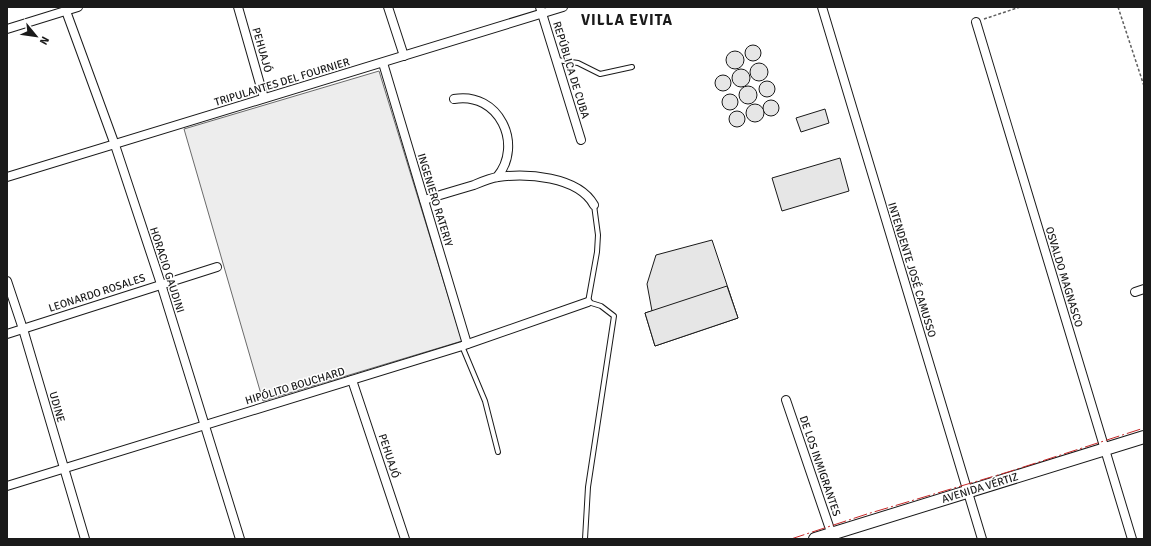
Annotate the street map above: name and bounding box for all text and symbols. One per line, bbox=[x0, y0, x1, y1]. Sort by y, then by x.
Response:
district label: VILLA EVITA bbox=[581, 11, 673, 29]
north arrow bbox=[16, 16, 56, 56]
street label: REPÚBLICA DE CUBA bbox=[550, 20, 593, 120]
street label: PEHUAJÓ bbox=[249, 26, 276, 74]
text: N bbox=[37, 34, 52, 47]
street label: TRIPULANTES DEL FOURNIER bbox=[213, 55, 352, 109]
street label: INGENIERO RATERIY bbox=[415, 152, 455, 249]
street label: INTENDENTE JOSÉ CAMUSSO bbox=[885, 201, 940, 339]
street label: HORACIO GAUDINI bbox=[147, 225, 187, 315]
street label: OSVALDO MAGNASCO bbox=[1043, 225, 1085, 329]
street label: LEONARDO ROSALES bbox=[47, 271, 147, 315]
street label: HIPÓLITO BOUCHARD bbox=[243, 364, 346, 407]
street label: UDINE bbox=[46, 390, 68, 424]
street label: DE LOS INMIGRANTES bbox=[797, 414, 843, 518]
street label: PEHUAJÓ bbox=[376, 432, 403, 480]
street label: AVENIDA VÉRTIZ bbox=[940, 469, 1020, 506]

